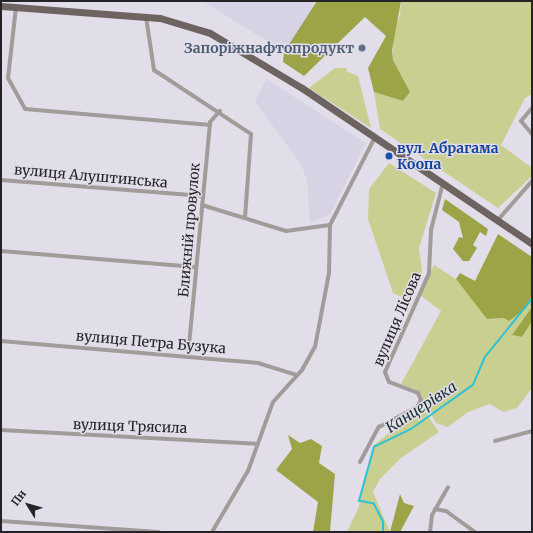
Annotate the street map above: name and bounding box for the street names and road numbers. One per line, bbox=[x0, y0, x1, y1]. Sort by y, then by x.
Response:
street label: вулиця Алуштинська bbox=[14, 161, 168, 191]
street label: Ближній провулок bbox=[175, 162, 203, 298]
street label: вулиця Лісова bbox=[370, 269, 424, 369]
street label: вулиця Петра Бузука bbox=[75, 327, 227, 357]
street label: вулиця Трясила bbox=[73, 416, 187, 436]

